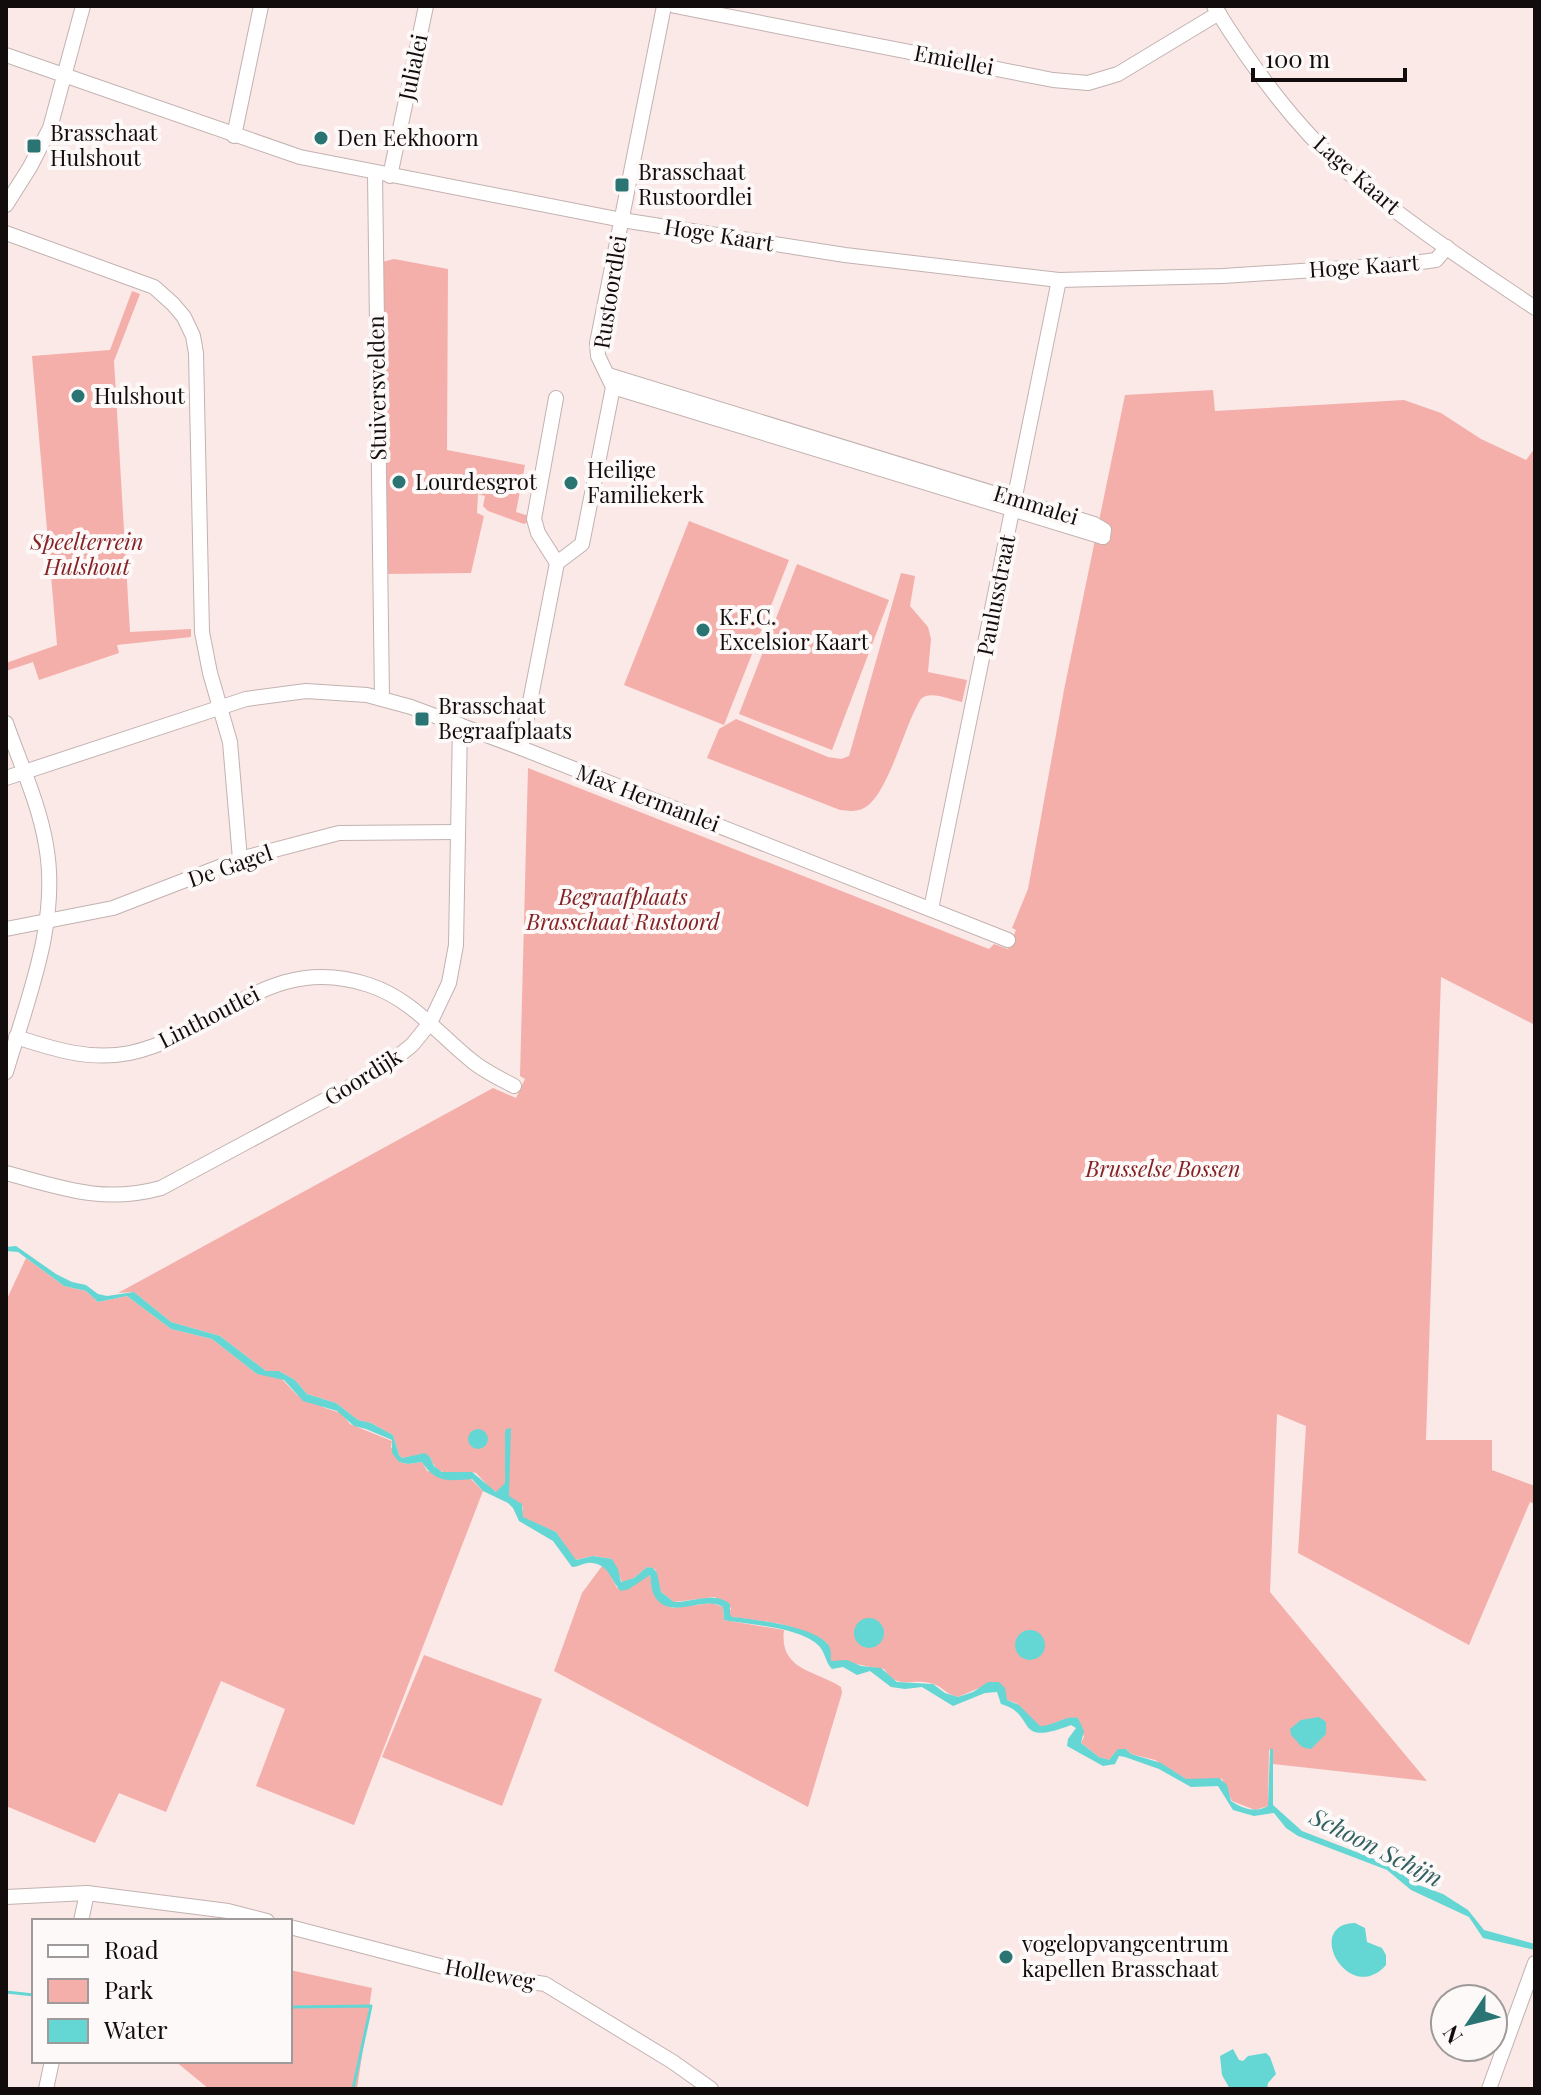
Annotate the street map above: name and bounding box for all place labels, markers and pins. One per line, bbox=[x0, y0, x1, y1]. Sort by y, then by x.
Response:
place label: Brasschaat Hulshout bbox=[50, 117, 159, 172]
place label: Den Eekhoorn bbox=[337, 122, 479, 152]
marker: Den Eekhoorn bbox=[312, 129, 330, 147]
marker: Brasschaat Hulshout bbox=[25, 137, 43, 155]
place label: Brasschaat Rustoordlei bbox=[638, 156, 753, 211]
marker: Brasschaat Rustoordlei bbox=[613, 176, 631, 194]
place label: Hulshout bbox=[94, 380, 186, 410]
marker: Hulshout bbox=[69, 387, 87, 405]
place label: Heilige Familiekerk bbox=[587, 454, 704, 509]
place label: Lourdesgrot bbox=[415, 466, 538, 496]
marker: Lourdesgrot bbox=[390, 473, 408, 491]
marker: Heilige Familiekerk bbox=[562, 474, 580, 492]
place label: K.F.C. Excelsior Kaart bbox=[719, 601, 870, 656]
marker: K.F.C. Excelsior Kaart bbox=[694, 621, 712, 639]
place label: Brasschaat Begraafplaats bbox=[438, 690, 572, 745]
marker: Brasschaat Begraafplaats bbox=[413, 710, 431, 728]
place label: vogelopvangcentrum kapellen Brasschaat bbox=[1021, 1928, 1229, 1983]
marker: vogelopvangcentrum kapellen Brasschaat bbox=[997, 1948, 1015, 1966]

